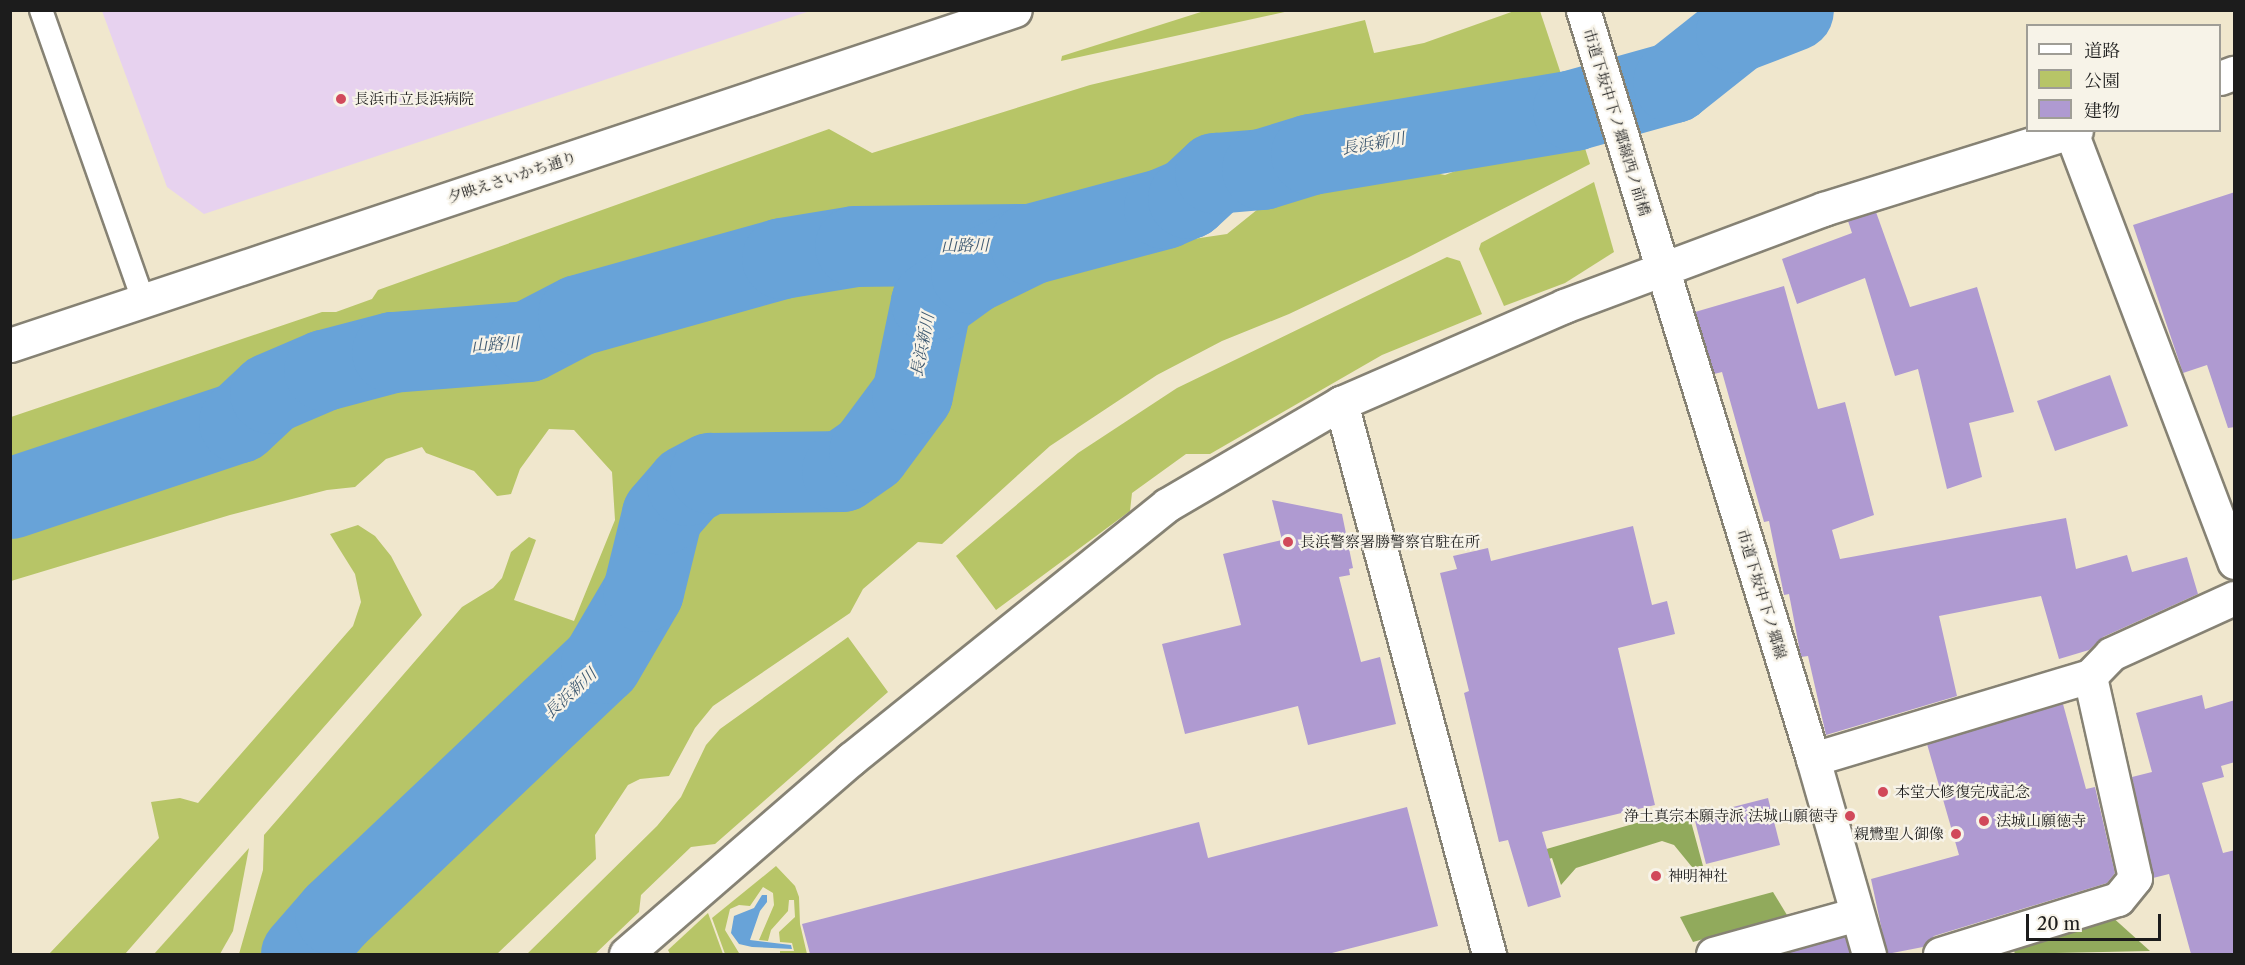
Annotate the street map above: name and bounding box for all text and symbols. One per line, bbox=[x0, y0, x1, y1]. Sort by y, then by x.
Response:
legend bbox=[2026, 24, 2221, 132]
street label: 市道下坂中下ノ郷線西ノ前橋 bbox=[1580, 26, 1654, 218]
text: 道路 bbox=[2084, 40, 2120, 62]
text: 公園 bbox=[2084, 70, 2120, 92]
marker: 長浜市立長浜病院 bbox=[332, 90, 350, 108]
place label: 長浜市立長浜病院 bbox=[354, 90, 474, 108]
text: 建物 bbox=[2084, 100, 2120, 122]
water label: 長浜新川 bbox=[1340, 128, 1406, 158]
street label: 夕映えさいかち通り bbox=[445, 148, 579, 206]
water label: 山路川 bbox=[941, 235, 989, 255]
water label: 長浜新川 bbox=[906, 312, 938, 378]
water label: 山路川 bbox=[470, 333, 520, 355]
street label: 市道下坂中下ノ郷線 bbox=[1734, 527, 1790, 661]
place label: 長浜警察署勝警察官駐在所 bbox=[1300, 533, 1480, 551]
marker: 長浜警察署勝警察官駐在所 bbox=[1281, 535, 1295, 549]
water label: 長浜新川 bbox=[540, 664, 600, 722]
place label: 本堂大修復完成記念 bbox=[1895, 783, 2030, 801]
marker: 本堂大修復完成記念 bbox=[1876, 785, 1890, 799]
place label: 浄土真宗本願寺派 法城山願徳寺 bbox=[1624, 807, 1838, 825]
marker: 浄土真宗本願寺派 法城山願徳寺 bbox=[1843, 809, 1857, 823]
place label: 法城山願徳寺 bbox=[1996, 812, 2086, 830]
marker: 法城山願徳寺 bbox=[1977, 814, 1991, 828]
place label: 親鸞聖人御像 bbox=[1854, 825, 1944, 843]
marker: 親鸞聖人御像 bbox=[1949, 827, 1963, 841]
place label: 神明神社 bbox=[1668, 867, 1728, 885]
marker: 神明神社 bbox=[1649, 869, 1663, 883]
scale bar bbox=[2029, 902, 2164, 940]
text: 20 m bbox=[2037, 913, 2080, 935]

